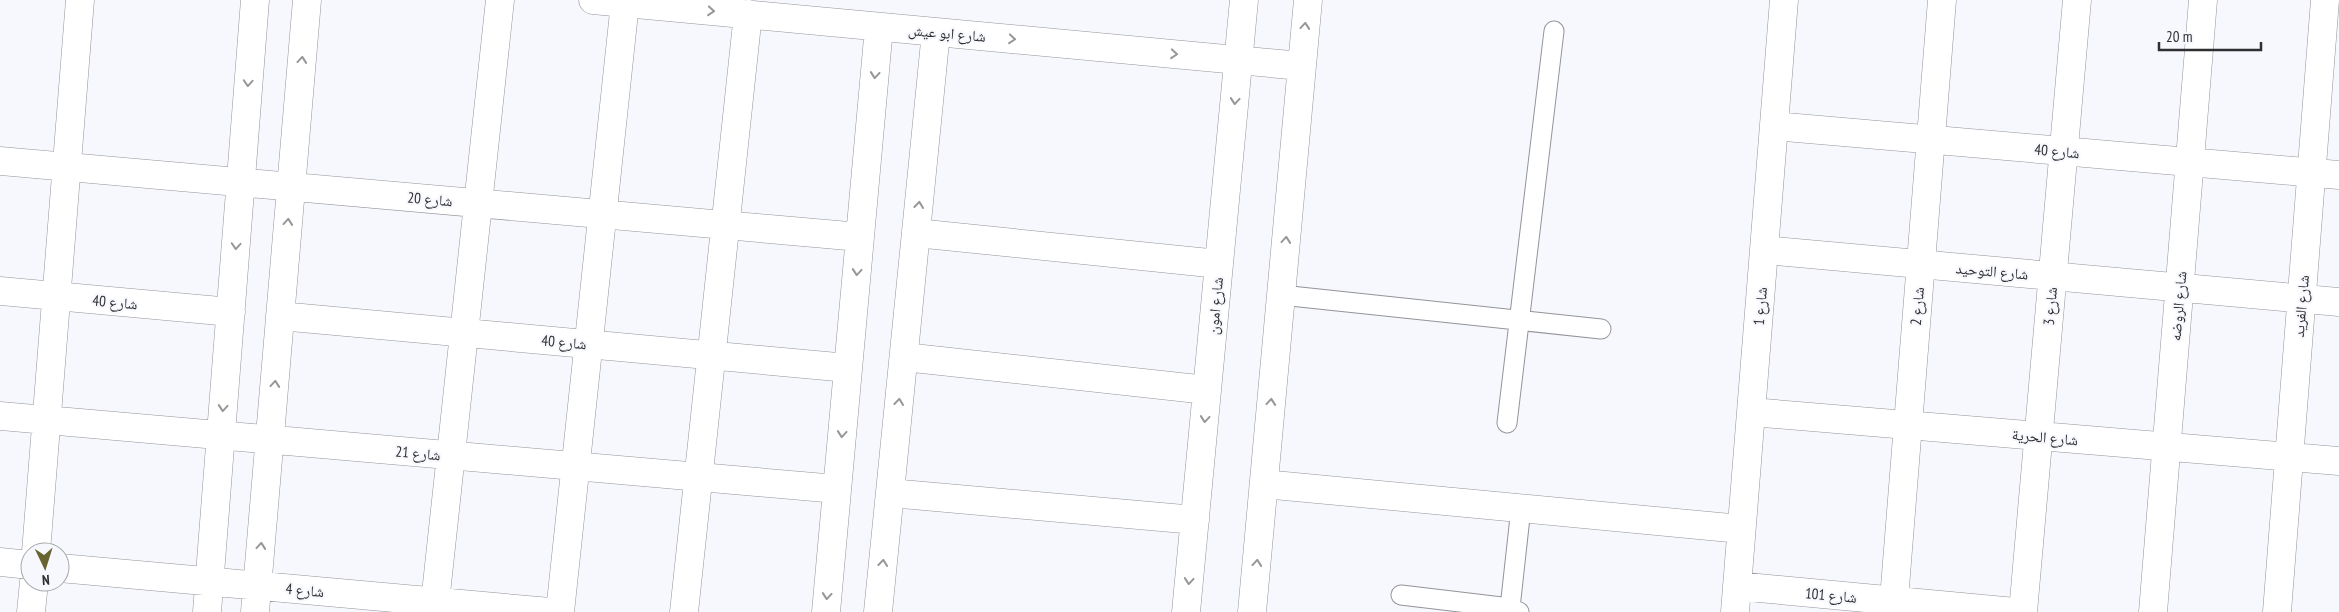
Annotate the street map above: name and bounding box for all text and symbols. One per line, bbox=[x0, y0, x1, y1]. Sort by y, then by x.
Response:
one-way arrow bbox=[707, 5, 715, 16]
street label: شارع ابو عيش bbox=[907, 20, 987, 47]
scale bar bbox=[2159, 20, 2262, 52]
one-way arrow bbox=[1299, 21, 1310, 29]
text: 20 m bbox=[2166, 27, 2192, 46]
one-way arrow bbox=[1009, 33, 1017, 44]
one-way arrow bbox=[1170, 48, 1178, 59]
one-way arrow bbox=[297, 56, 308, 64]
one-way arrow bbox=[869, 72, 880, 80]
one-way arrow bbox=[243, 80, 254, 88]
one-way arrow bbox=[1229, 97, 1240, 105]
street label: شارع 40 bbox=[2034, 140, 2080, 163]
street label: شارع 20 bbox=[407, 188, 453, 211]
one-way arrow bbox=[913, 201, 924, 209]
one-way arrow bbox=[283, 218, 294, 226]
one-way arrow bbox=[1280, 236, 1291, 244]
one-way arrow bbox=[231, 242, 242, 250]
street label: شارع التوحيد bbox=[1955, 258, 2029, 285]
one-way arrow bbox=[851, 268, 862, 276]
street label: شارع الروضه bbox=[2165, 270, 2192, 342]
street label: شارع الفريد bbox=[2289, 274, 2314, 338]
street label: شارع امون bbox=[1203, 276, 1228, 336]
street label: شارع 1 bbox=[1749, 286, 1772, 326]
street label: شارع 2 bbox=[1906, 286, 1929, 326]
street label: شارع 3 bbox=[2039, 286, 2062, 326]
street label: شارع 40 bbox=[92, 291, 138, 314]
street label: شارع 40 bbox=[541, 331, 587, 354]
one-way arrow bbox=[269, 380, 280, 388]
one-way arrow bbox=[893, 397, 904, 405]
one-way arrow bbox=[1266, 397, 1277, 405]
one-way arrow bbox=[218, 404, 229, 412]
one-way arrow bbox=[1199, 416, 1210, 424]
street label: شارع الحرية bbox=[2011, 425, 2079, 450]
one-way arrow bbox=[837, 430, 848, 438]
street label: شارع 21 bbox=[395, 442, 441, 465]
north arrow bbox=[20, 542, 70, 592]
one-way arrow bbox=[255, 542, 266, 550]
one-way arrow bbox=[877, 559, 888, 567]
one-way arrow bbox=[1251, 559, 1262, 567]
text: N bbox=[42, 571, 50, 589]
one-way arrow bbox=[1184, 577, 1195, 585]
street label: شارع 4 bbox=[285, 579, 325, 602]
street label: شارع 101 bbox=[1804, 583, 1858, 608]
one-way arrow bbox=[822, 592, 833, 600]

